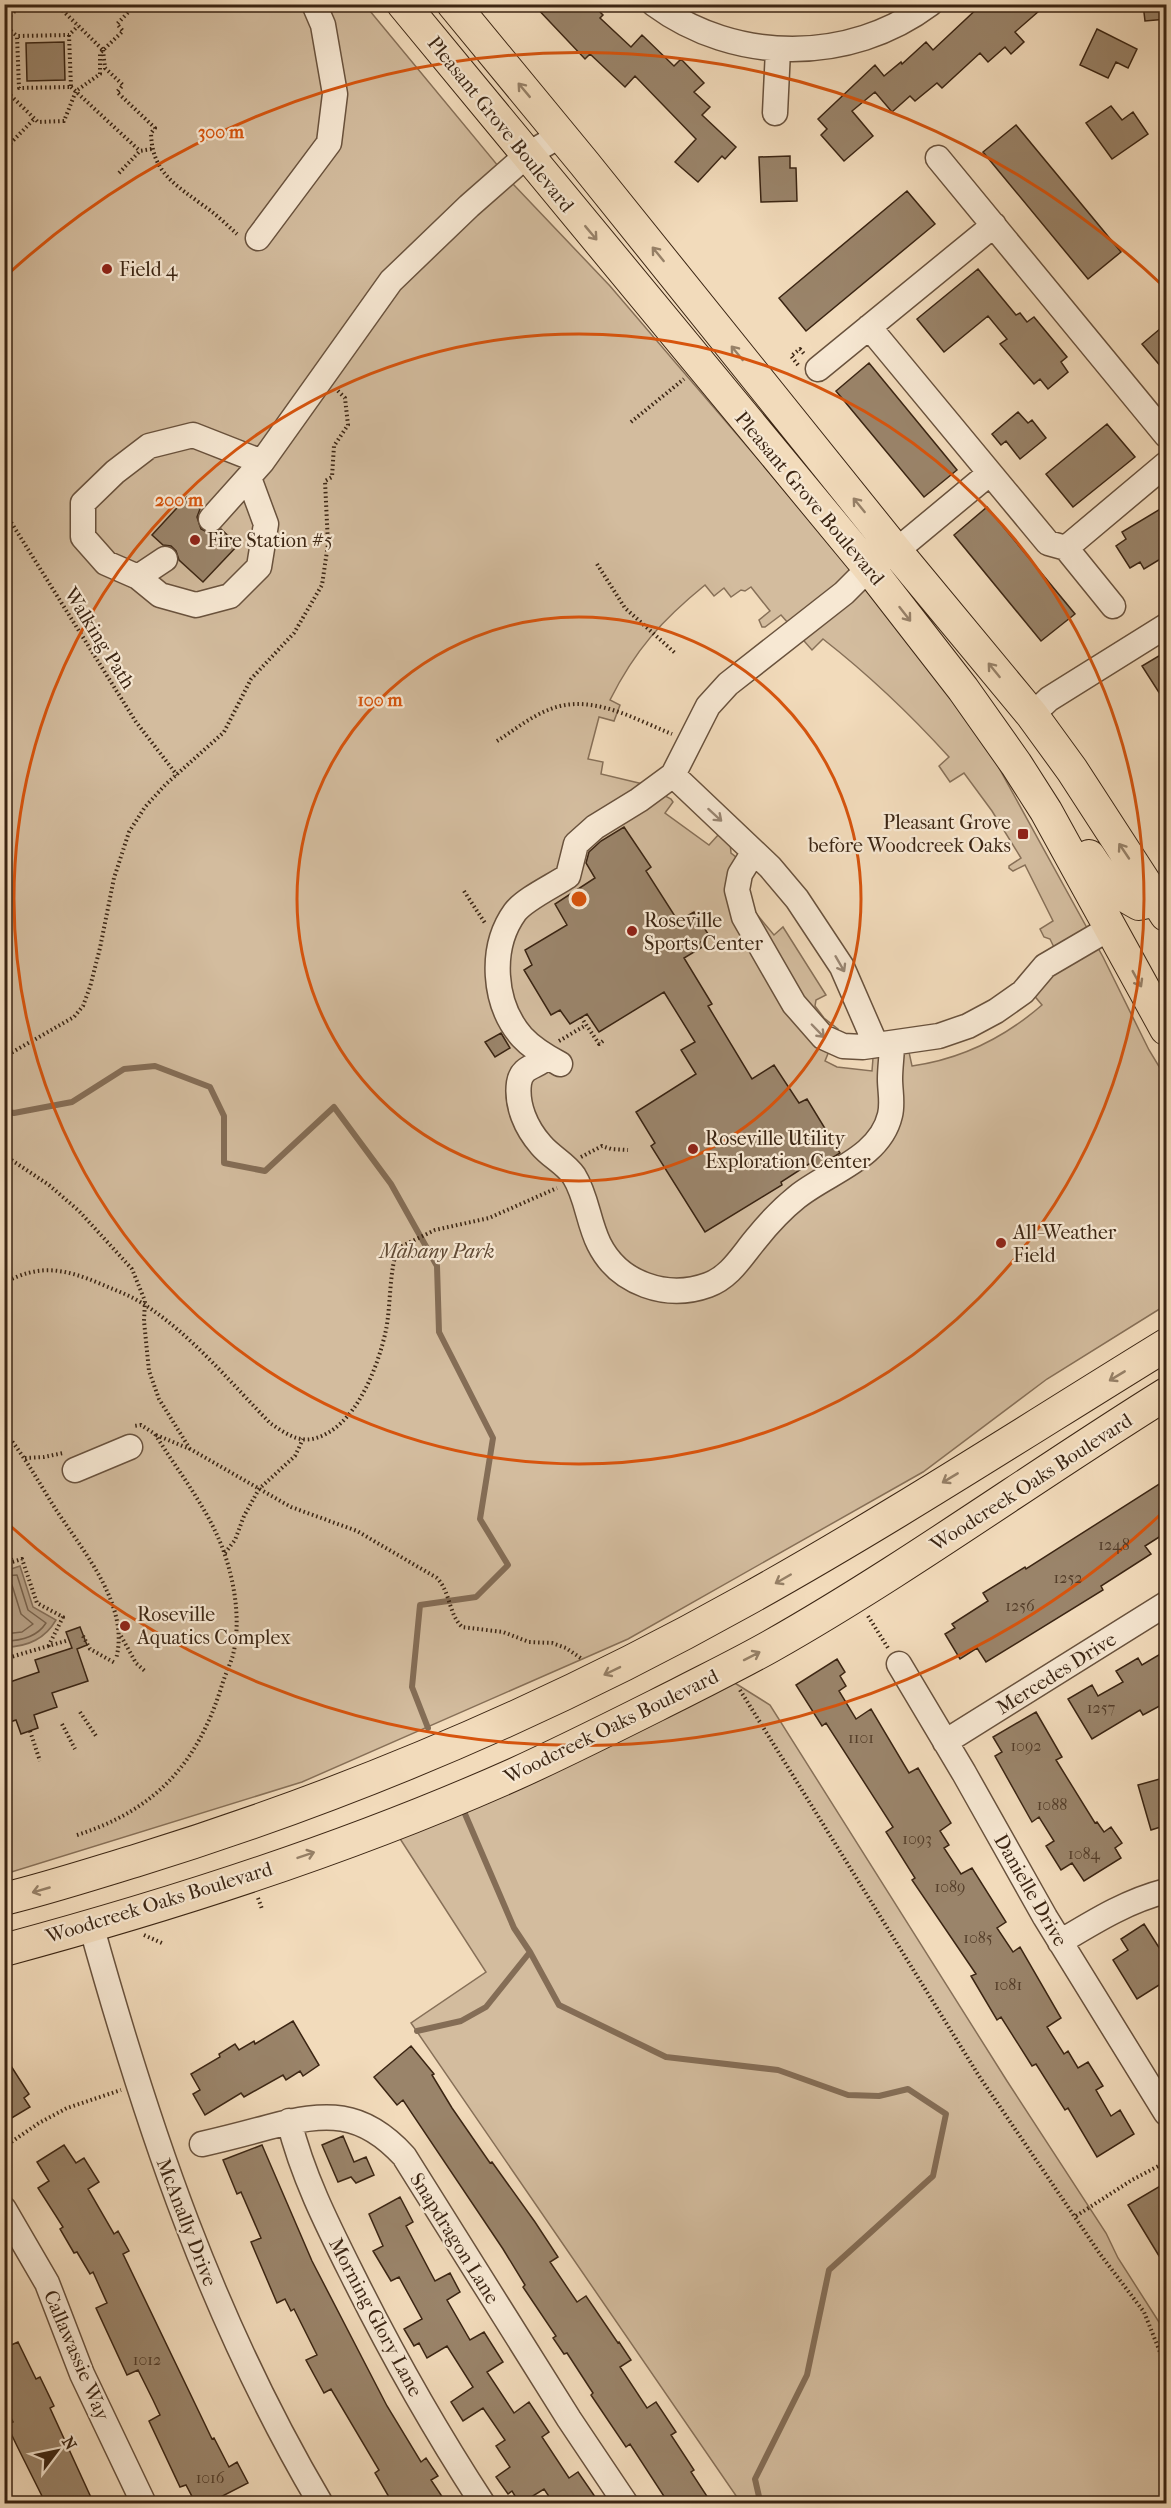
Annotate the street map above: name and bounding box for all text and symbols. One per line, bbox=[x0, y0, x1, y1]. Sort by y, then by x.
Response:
street label: Pleasant Grove Boulevard bbox=[423, 32, 579, 218]
one-way arrow bbox=[517, 82, 530, 98]
text: 300 m bbox=[198, 122, 245, 143]
one-way arrow bbox=[584, 225, 598, 240]
one-way arrow bbox=[651, 247, 664, 263]
place label: Field 4 bbox=[119, 258, 179, 281]
marker: Field 4 bbox=[100, 262, 114, 276]
one-way arrow bbox=[731, 345, 744, 361]
street label: Pleasant Grove Boulevard bbox=[730, 407, 890, 591]
text: 200 m bbox=[155, 490, 204, 511]
one-way arrow bbox=[853, 497, 866, 513]
place label: Fire Station #5 bbox=[207, 529, 333, 552]
marker: Fire Station #5 bbox=[188, 533, 202, 547]
street label: Walking Path bbox=[59, 582, 140, 694]
one-way arrow bbox=[899, 606, 912, 622]
one-way arrow bbox=[988, 662, 1001, 678]
text: 100 m bbox=[357, 690, 404, 711]
one-way arrow bbox=[708, 808, 723, 822]
place label: Pleasant Grove before Woodcreek Oaks bbox=[807, 811, 1011, 857]
marker: Pleasant Grove before Woodcreek Oaks bbox=[1016, 827, 1030, 841]
one-way arrow bbox=[1118, 843, 1130, 860]
centre of rings bbox=[569, 889, 589, 909]
place label: Roseville Sports Center bbox=[644, 909, 763, 955]
marker: Roseville Sports Center bbox=[625, 924, 639, 938]
one-way arrow bbox=[834, 955, 846, 972]
one-way arrow bbox=[1132, 969, 1143, 987]
one-way arrow bbox=[811, 1023, 826, 1038]
place label: Roseville Utility Exploration Center bbox=[705, 1127, 871, 1173]
marker: Roseville Utility Exploration Center bbox=[686, 1142, 700, 1156]
place label: All-Weather Field bbox=[1012, 1221, 1117, 1267]
marker: All-Weather Field bbox=[994, 1236, 1008, 1250]
park label: Mahany Park bbox=[378, 1240, 494, 1263]
one-way arrow bbox=[1109, 1370, 1126, 1382]
street label: Woodcreek Oaks Boulevard bbox=[925, 1408, 1137, 1557]
one-way arrow bbox=[942, 1472, 959, 1484]
house number: 1248 bbox=[1098, 1535, 1130, 1554]
house number: 1252 bbox=[1053, 1568, 1083, 1587]
one-way arrow bbox=[775, 1573, 792, 1585]
house number: 1256 bbox=[1005, 1596, 1035, 1615]
place label: Roseville Aquatics Complex bbox=[136, 1603, 291, 1649]
marker: Roseville Aquatics Complex bbox=[118, 1619, 132, 1633]
street label: Mercedes Drive bbox=[992, 1627, 1120, 1719]
one-way arrow bbox=[743, 1650, 760, 1662]
street label: Woodcreek Oaks Boulevard bbox=[499, 1664, 723, 1789]
one-way arrow bbox=[603, 1665, 621, 1677]
house number: 1257 bbox=[1087, 1698, 1116, 1717]
house number: 1101 bbox=[848, 1728, 874, 1747]
house number: 1092 bbox=[1010, 1736, 1042, 1755]
house number: 1088 bbox=[1037, 1795, 1067, 1814]
house number: 1093 bbox=[902, 1829, 932, 1848]
street label: Danielle Drive bbox=[989, 1830, 1072, 1950]
house number: 1084 bbox=[1068, 1844, 1100, 1863]
one-way arrow bbox=[296, 1849, 315, 1860]
street label: Woodcreek Oaks Boulevard bbox=[42, 1857, 276, 1948]
house number: 1089 bbox=[935, 1877, 965, 1896]
one-way arrow bbox=[32, 1885, 51, 1896]
house number: 1085 bbox=[963, 1928, 993, 1947]
house number: 1081 bbox=[994, 1975, 1022, 1994]
street label: McAnally Drive bbox=[152, 2155, 222, 2290]
street label: Snapdragon Lane bbox=[405, 2169, 504, 2308]
street label: Morning Glory Lane bbox=[324, 2234, 427, 2401]
street label: Callawassie Way bbox=[39, 2287, 115, 2425]
house number: 1012 bbox=[133, 2350, 161, 2369]
north arrow bbox=[27, 2421, 87, 2481]
text: N bbox=[58, 2433, 81, 2454]
house number: 1016 bbox=[196, 2468, 225, 2487]

